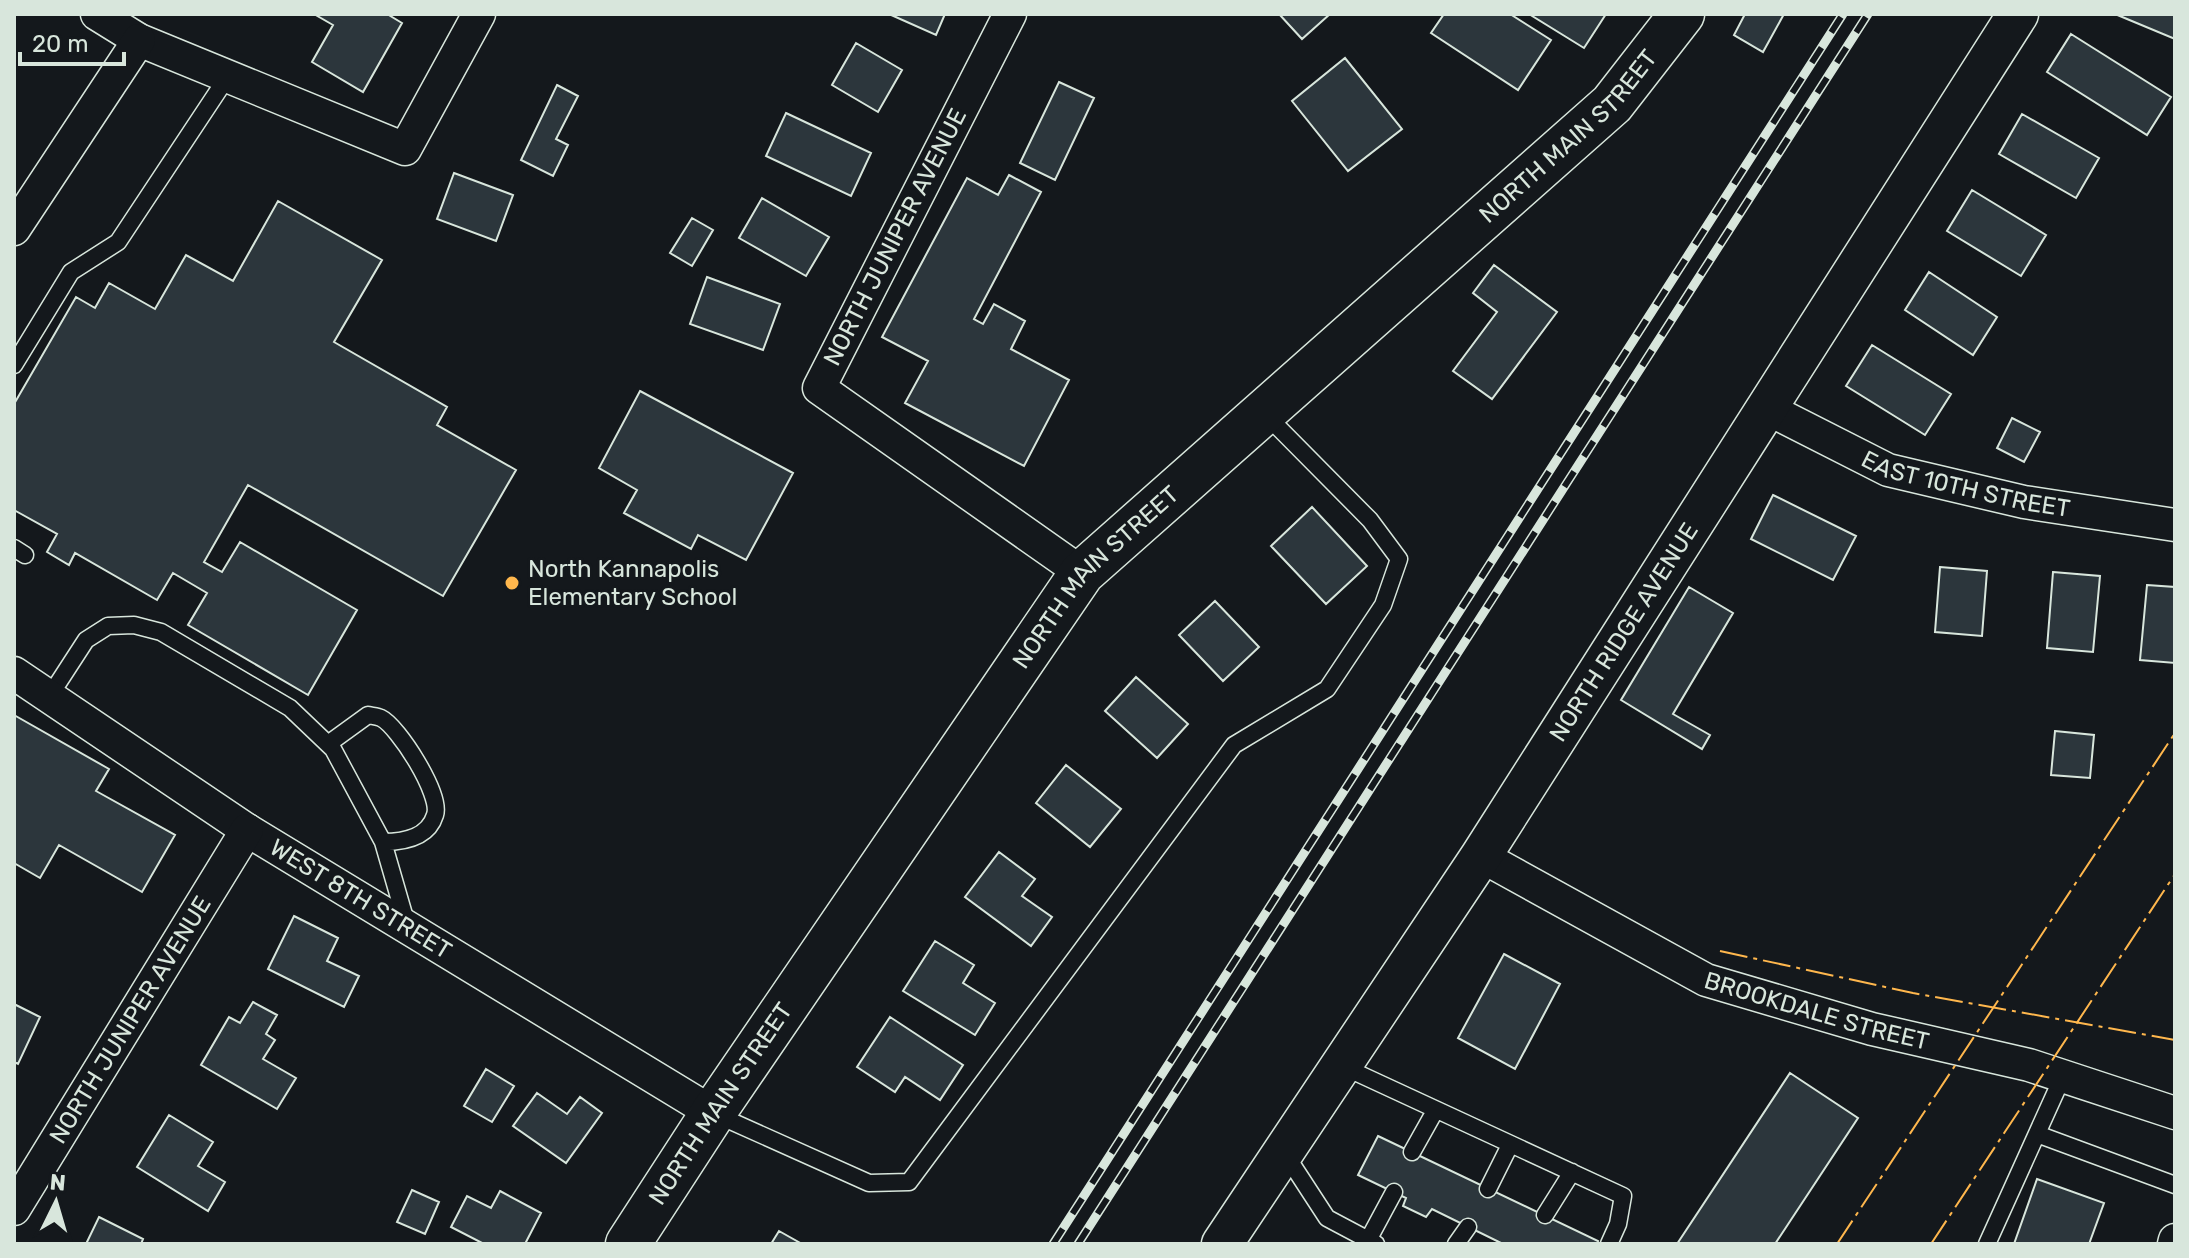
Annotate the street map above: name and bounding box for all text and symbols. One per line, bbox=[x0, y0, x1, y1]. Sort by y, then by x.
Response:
scale bar bbox=[20, 16, 124, 66]
text: 20 m bbox=[32, 30, 89, 58]
street label: NORTH MAIN STREET bbox=[1474, 44, 1663, 229]
street label: NORTH JUNIPER AVENUE bbox=[818, 104, 972, 370]
street label: EAST 10TH STREET bbox=[1857, 445, 2072, 523]
street label: NORTH MAIN STREET bbox=[1007, 480, 1184, 674]
street label: NORTH RIDGE AVENUE bbox=[1544, 518, 1704, 747]
place label: North Kannapolis Elementary School bbox=[528, 555, 737, 611]
marker: North Kannapolis Elementary School bbox=[503, 574, 521, 592]
street label: WEST 8TH STREET bbox=[265, 833, 457, 965]
street label: NORTH JUNIPER AVENUE bbox=[44, 891, 217, 1149]
street label: BROOKDALE STREET bbox=[1701, 966, 1932, 1056]
street label: NORTH MAIN STREET bbox=[643, 997, 798, 1210]
north arrow bbox=[16, 1162, 96, 1242]
text: N bbox=[49, 1168, 67, 1197]

